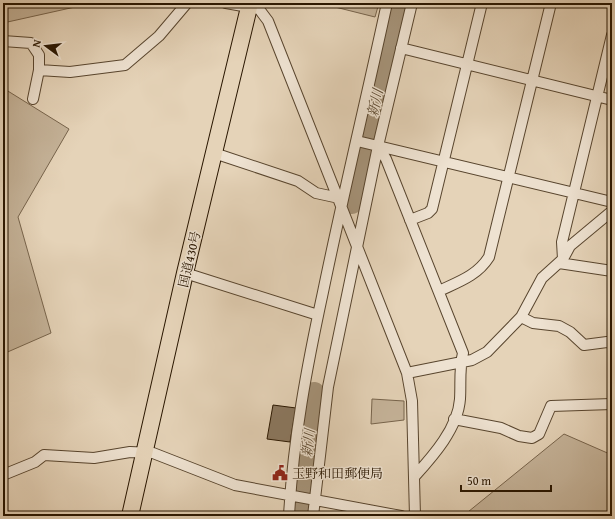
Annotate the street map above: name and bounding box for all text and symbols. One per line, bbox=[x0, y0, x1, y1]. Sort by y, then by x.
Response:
north arrow bbox=[26, 26, 66, 66]
text: N bbox=[28, 37, 45, 49]
water label: 新川 bbox=[362, 85, 388, 119]
street label: 国道430号 bbox=[174, 229, 205, 289]
water label: 新川 bbox=[296, 426, 320, 458]
public building icon: 玉野和田郵便局 bbox=[271, 464, 289, 482]
place label: 玉野和田郵便局 bbox=[292, 464, 383, 483]
scale bar bbox=[461, 467, 551, 493]
text: 50 m bbox=[467, 472, 491, 489]

